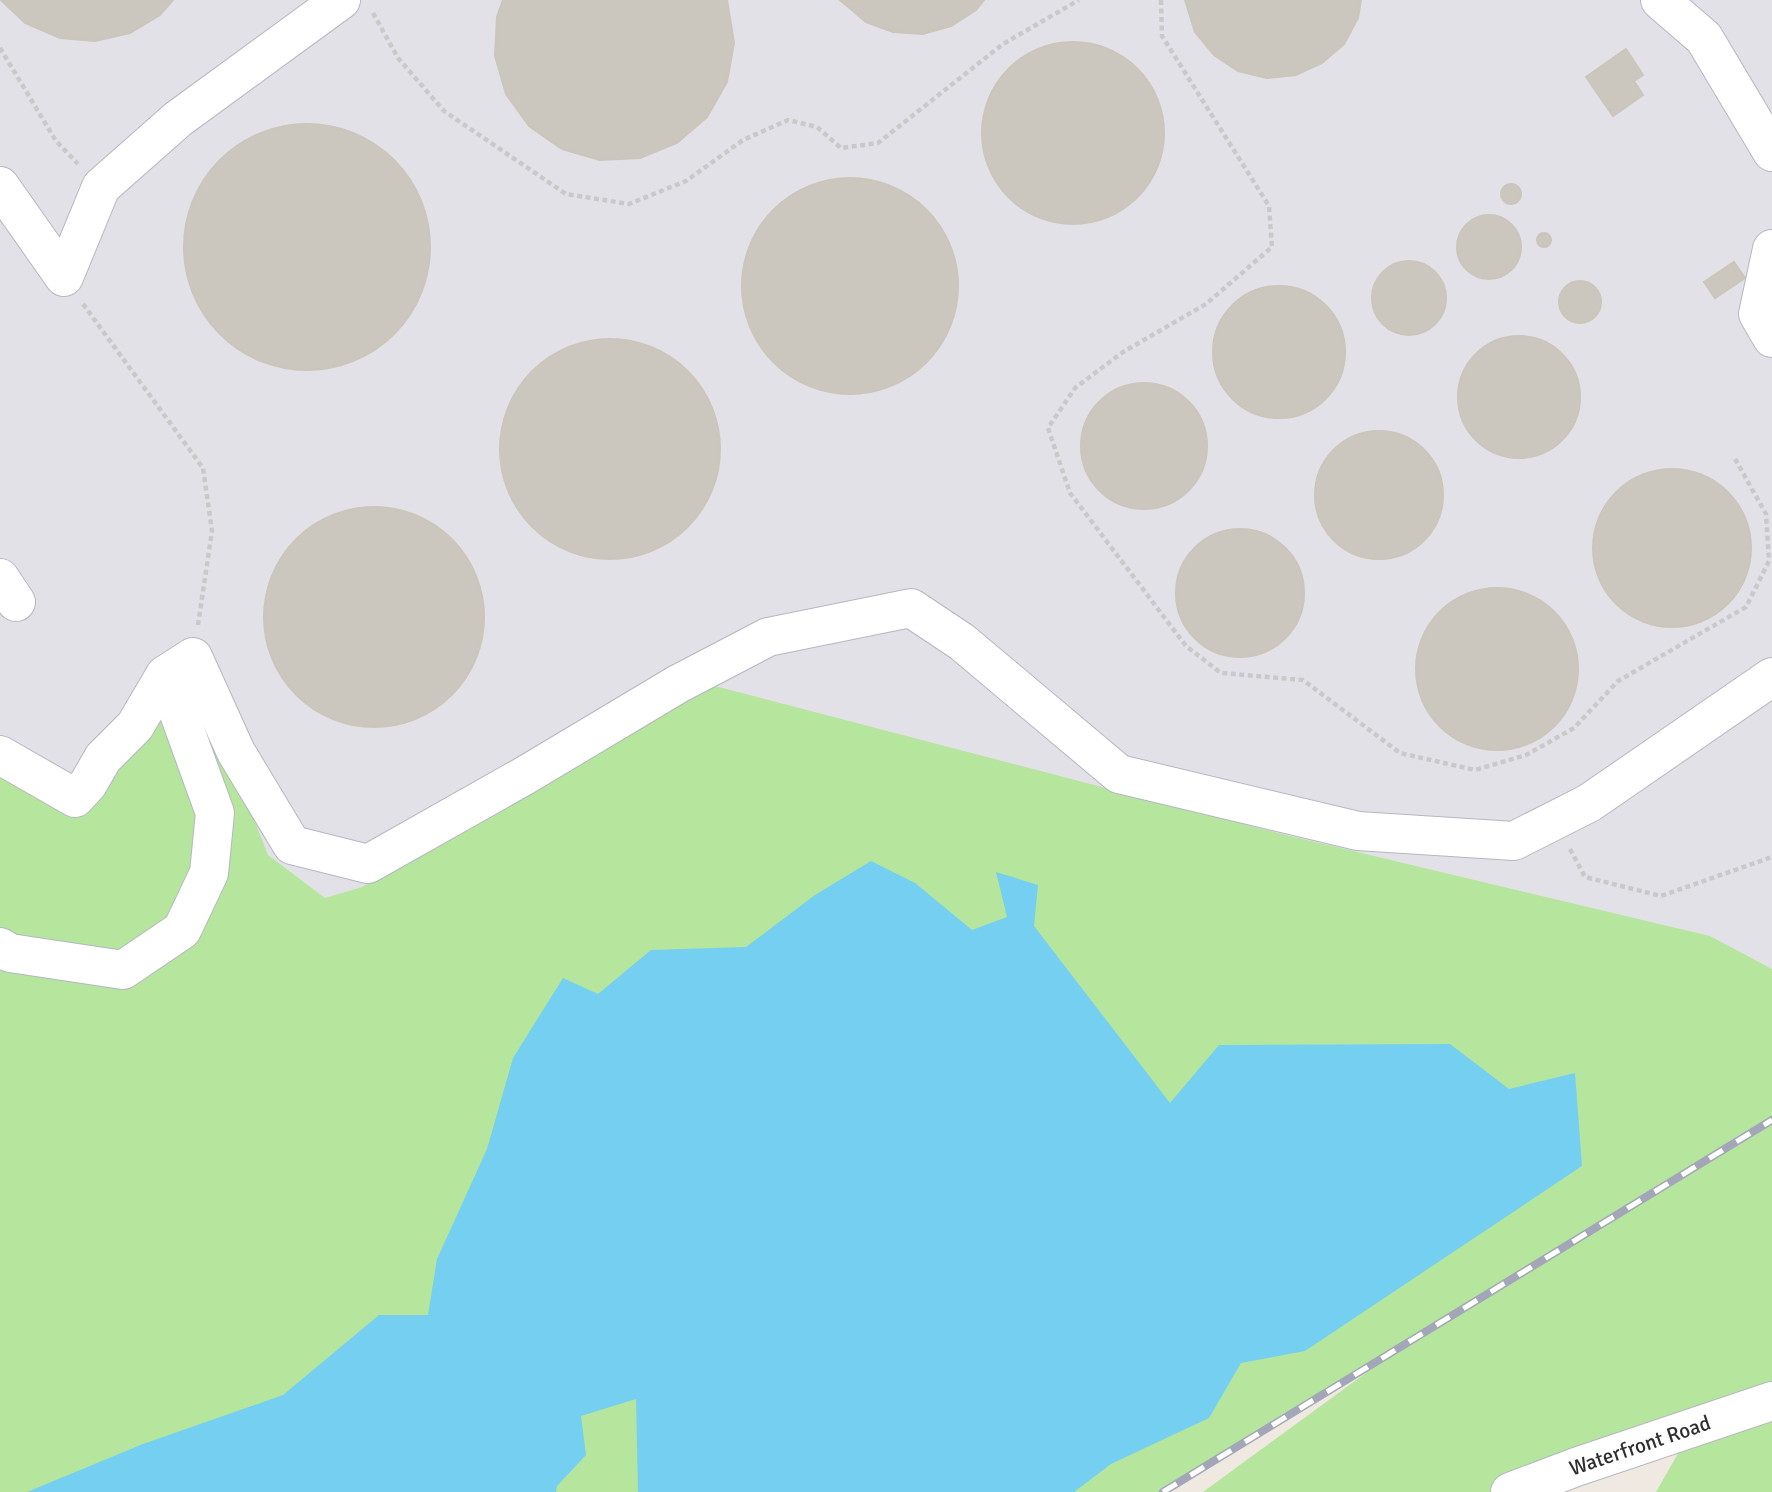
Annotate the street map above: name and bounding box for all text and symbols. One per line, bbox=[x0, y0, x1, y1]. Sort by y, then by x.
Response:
street label: Waterfront Road bbox=[1566, 1410, 1714, 1481]

